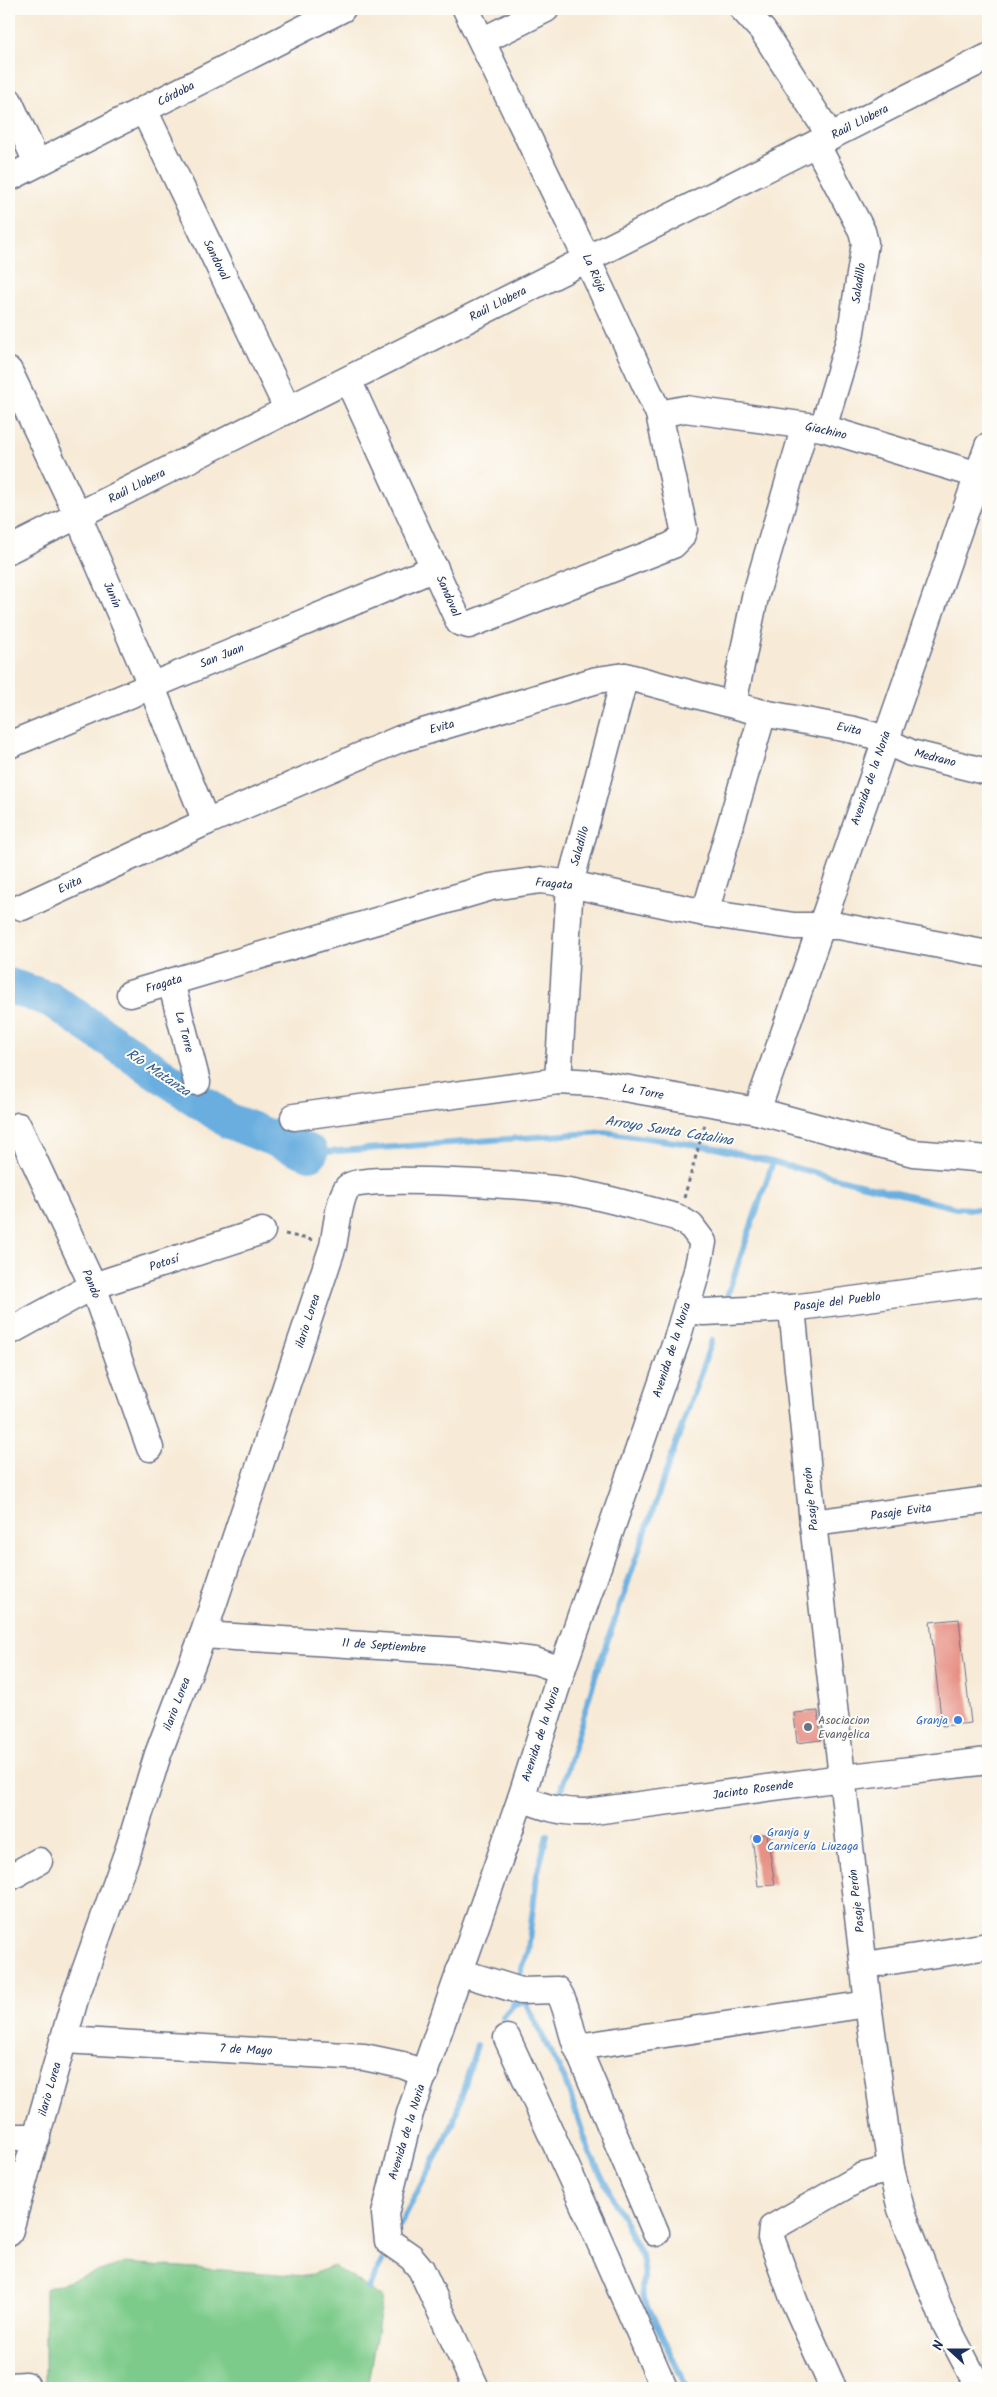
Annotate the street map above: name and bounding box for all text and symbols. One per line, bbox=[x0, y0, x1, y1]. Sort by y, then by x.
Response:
street label: Córdoba bbox=[154, 76, 198, 112]
street label: Raúl Llobera bbox=[828, 99, 892, 145]
street label: Sandoval bbox=[198, 236, 234, 284]
street label: La Rioja bbox=[577, 250, 611, 296]
street label: Saladillo bbox=[847, 262, 871, 304]
street label: Raúl Llobera bbox=[466, 281, 530, 327]
street label: Giachino bbox=[803, 417, 849, 445]
street label: Raúl Llobera bbox=[105, 463, 169, 509]
street label: Sandoval bbox=[431, 572, 465, 620]
street label: Junín bbox=[98, 579, 126, 611]
street label: San Juan bbox=[197, 638, 247, 674]
street label: Evita bbox=[427, 714, 457, 740]
street label: Evita bbox=[835, 717, 864, 741]
street label: Avenida de la Noria bbox=[846, 728, 896, 828]
street label: Medrano bbox=[912, 744, 958, 772]
street label: Saladillo bbox=[566, 824, 594, 868]
street label: Evita bbox=[55, 871, 86, 899]
street label: Fragata bbox=[535, 873, 574, 895]
street label: Fragata bbox=[143, 969, 185, 999]
street label: La Torre bbox=[169, 1009, 199, 1055]
water label: Río Matanza bbox=[121, 1043, 196, 1103]
street label: La Torre bbox=[621, 1079, 666, 1105]
water label: Arroyo Santa Catalina bbox=[603, 1110, 736, 1152]
street label: Potosí bbox=[147, 1249, 183, 1277]
street label: Pando bbox=[76, 1266, 106, 1302]
street label: Pasaje del Pueblo bbox=[792, 1287, 882, 1317]
street label: ilario Lorea bbox=[290, 1291, 326, 1350]
street label: Avenida de la Noria bbox=[648, 1300, 696, 1400]
street label: Pasaje Perón bbox=[798, 1466, 824, 1532]
street label: Pasaje Evita bbox=[869, 1498, 933, 1526]
street label: 11 de Septiembre bbox=[341, 1634, 427, 1658]
street label: ilario Lorea bbox=[158, 1674, 196, 1733]
street label: Avenida de la Noria bbox=[517, 1684, 565, 1784]
place label: Asociacion Evangelica bbox=[818, 1711, 870, 1744]
place label: Granja bbox=[916, 1711, 948, 1730]
marker: Granja bbox=[952, 1714, 964, 1726]
marker: Asociacion Evangelica bbox=[802, 1721, 814, 1733]
street label: Jacinto Rosende bbox=[711, 1775, 795, 1805]
place label: Granja y Carnicería Liuzaga bbox=[767, 1823, 859, 1856]
marker: Granja y Carnicería Liuzaga bbox=[751, 1833, 763, 1845]
street label: Pasaje Perón bbox=[844, 1868, 870, 1934]
street label: 7 de Mayo bbox=[219, 2039, 273, 2061]
street label: ilario Lorea bbox=[33, 2059, 67, 2118]
street label: Avenida de la Noria bbox=[383, 2082, 431, 2182]
north arrow bbox=[924, 2324, 974, 2374]
text: N bbox=[927, 2337, 951, 2354]

